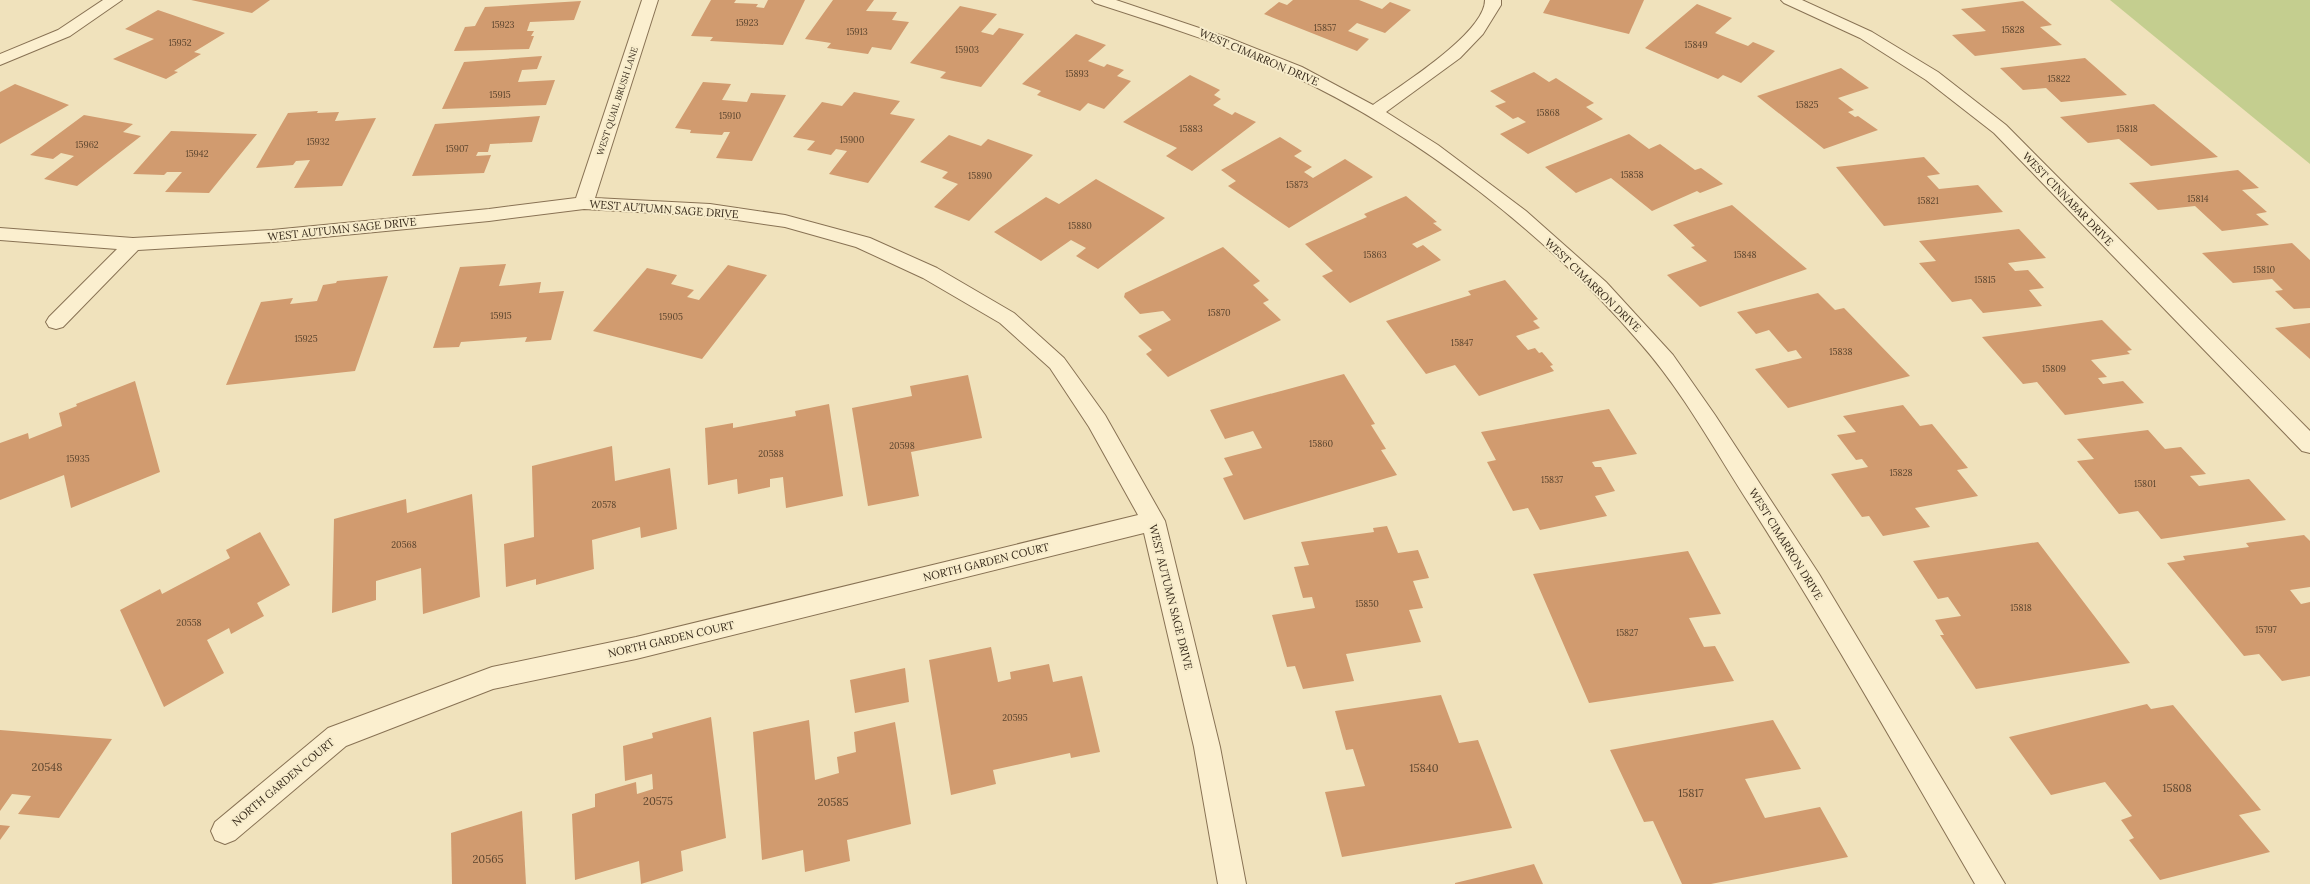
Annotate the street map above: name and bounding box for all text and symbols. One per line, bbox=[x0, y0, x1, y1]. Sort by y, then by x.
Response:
house number: 15923 bbox=[735, 17, 759, 28]
house number: 15923 bbox=[491, 19, 515, 30]
house number: 15857 bbox=[1314, 22, 1336, 33]
house number: 15828 bbox=[2001, 24, 2025, 35]
street label: WEST CIMARRON DRIVE bbox=[1197, 25, 1321, 89]
house number: 15913 bbox=[846, 26, 868, 37]
house number: 15952 bbox=[168, 37, 192, 48]
house number: 15849 bbox=[1684, 39, 1708, 50]
house number: 15903 bbox=[955, 44, 979, 55]
street label: WEST QUAIL BRUSH LANE bbox=[594, 45, 640, 157]
house number: 15893 bbox=[1065, 68, 1089, 79]
house number: 15822 bbox=[2048, 73, 2071, 84]
house number: 15915 bbox=[489, 89, 511, 100]
house number: 15825 bbox=[1796, 99, 1819, 110]
house number: 15868 bbox=[1536, 107, 1560, 118]
house number: 15910 bbox=[719, 110, 742, 121]
house number: 15883 bbox=[1179, 123, 1203, 134]
house number: 15818 bbox=[2116, 123, 2138, 134]
house number: 15900 bbox=[840, 134, 865, 145]
house number: 15932 bbox=[306, 136, 330, 147]
house number: 15962 bbox=[75, 139, 99, 150]
house number: 15907 bbox=[446, 143, 468, 154]
house number: 15942 bbox=[185, 148, 209, 159]
street label: WEST CINNABAR DRIVE bbox=[2020, 149, 2117, 249]
house number: 15858 bbox=[1620, 169, 1644, 180]
house number: 15890 bbox=[968, 170, 992, 181]
house number: 15873 bbox=[1286, 179, 1308, 190]
house number: 15814 bbox=[2187, 193, 2209, 204]
house number: 15821 bbox=[1917, 195, 1939, 206]
street label: WEST AUTUMN SAGE DRIVE bbox=[589, 197, 739, 221]
street label: WEST AUTUMN SAGE DRIVE bbox=[267, 214, 417, 244]
house number: 15880 bbox=[1068, 220, 1092, 231]
street label: WEST CIMARRON DRIVE bbox=[1542, 235, 1644, 335]
house number: 15863 bbox=[1363, 249, 1387, 260]
house number: 15848 bbox=[1733, 249, 1757, 260]
house number: 15810 bbox=[2253, 264, 2275, 275]
house number: 15815 bbox=[1974, 274, 1996, 285]
house number: 15870 bbox=[1208, 307, 1231, 318]
house number: 15915 bbox=[490, 310, 512, 321]
house number: 15905 bbox=[659, 311, 683, 322]
house number: 15925 bbox=[294, 333, 318, 344]
house number: 15847 bbox=[1451, 337, 1473, 348]
house number: 15838 bbox=[1829, 346, 1853, 357]
house number: 15809 bbox=[2042, 363, 2066, 374]
house number: 15860 bbox=[1309, 438, 1333, 449]
house number: 20598 bbox=[889, 440, 915, 451]
house number: 20588 bbox=[758, 448, 784, 459]
house number: 15935 bbox=[66, 453, 90, 464]
house number: 15828 bbox=[1889, 467, 1913, 478]
house number: 15837 bbox=[1541, 474, 1563, 485]
house number: 15801 bbox=[2134, 478, 2156, 489]
street label: WEST CIMARRON DRIVE bbox=[1746, 486, 1826, 602]
house number: 20578 bbox=[592, 499, 616, 510]
street label: WEST AUTUMN SAGE DRIVE bbox=[1146, 523, 1196, 671]
house number: 20568 bbox=[391, 539, 417, 550]
street label: NORTH GARDEN COURT bbox=[922, 540, 1050, 584]
house number: 15850 bbox=[1355, 598, 1379, 609]
house number: 15818 bbox=[2010, 602, 2032, 613]
house number: 20558 bbox=[176, 617, 202, 628]
street label: NORTH GARDEN COURT bbox=[606, 618, 736, 660]
house number: 15797 bbox=[2255, 624, 2277, 635]
house number: 15827 bbox=[1616, 627, 1638, 638]
house number: 20595 bbox=[1002, 712, 1028, 723]
street label: NORTH GARDEN COURT bbox=[229, 735, 337, 829]
house number: 20548 bbox=[32, 760, 62, 774]
house number: 15840 bbox=[1410, 761, 1439, 775]
house number: 15808 bbox=[2162, 781, 2192, 795]
house number: 15817 bbox=[1678, 786, 1704, 800]
house number: 20575 bbox=[643, 794, 673, 808]
house number: 20585 bbox=[818, 795, 848, 809]
house number: 20565 bbox=[472, 852, 504, 866]

